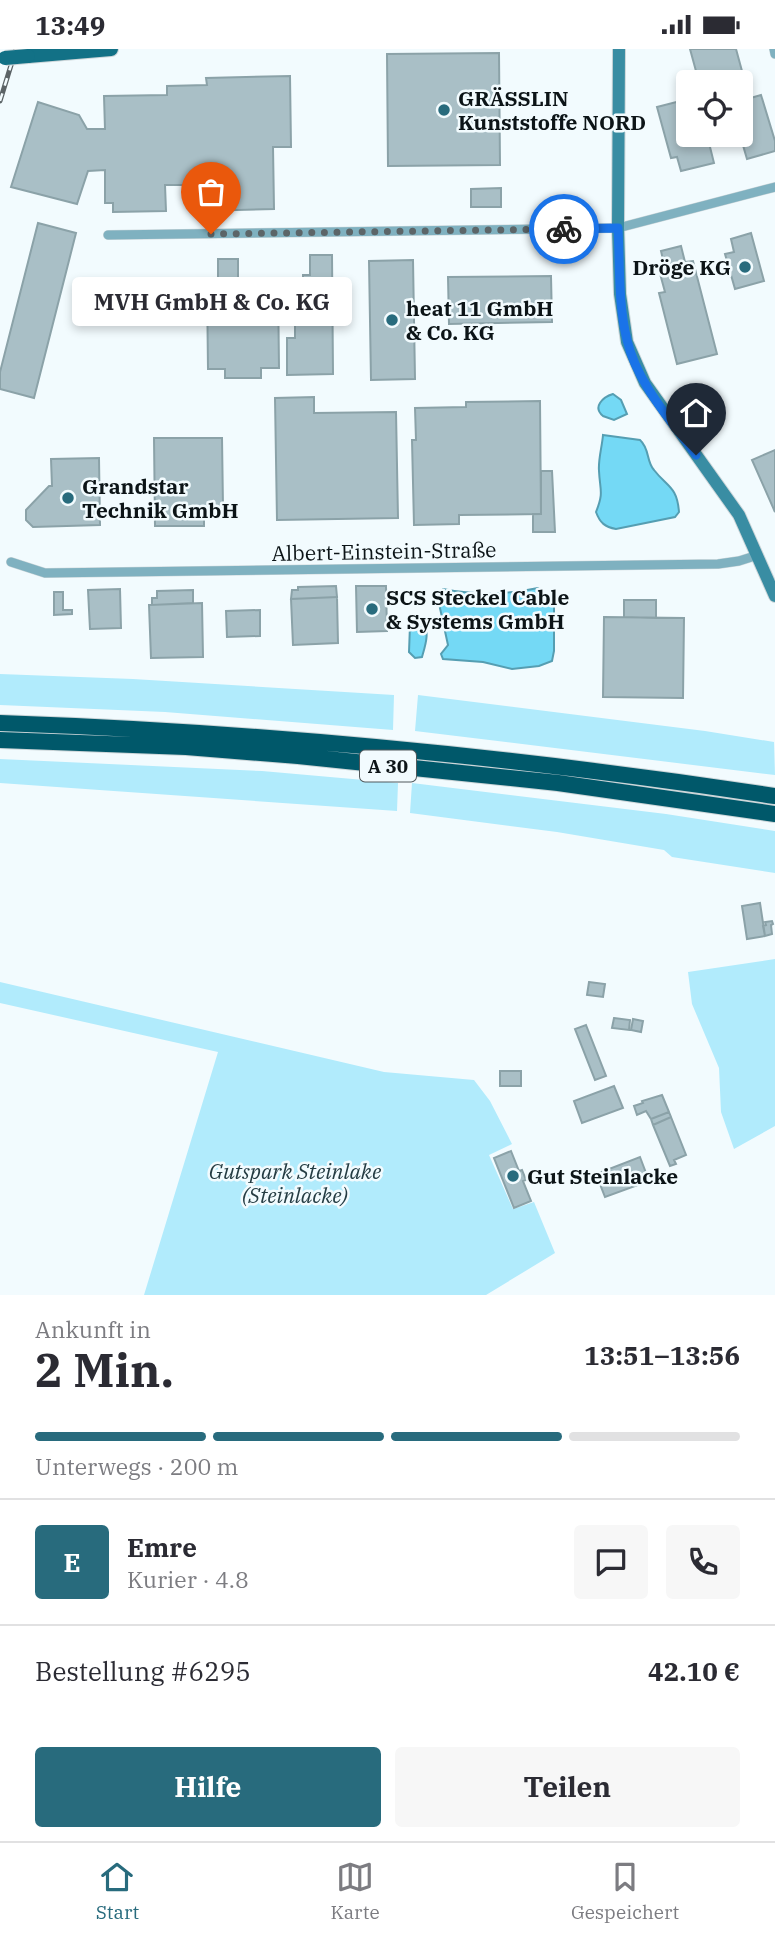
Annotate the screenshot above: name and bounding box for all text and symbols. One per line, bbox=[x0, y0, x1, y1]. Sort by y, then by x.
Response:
text: 13:49 bbox=[35, 8, 105, 42]
map controls bbox=[676, 70, 753, 147]
button: locate bbox=[676, 70, 753, 147]
place label: GRÄSSLIN Kunststoffe NORD bbox=[458, 84, 646, 136]
marker: GRÄSSLIN Kunststoffe NORD bbox=[436, 102, 452, 118]
pin bbox=[181, 162, 241, 234]
icon: bag bbox=[192, 173, 230, 211]
courier bbox=[529, 194, 599, 264]
icon: bike bbox=[545, 210, 583, 248]
place label: Dröge KG bbox=[632, 253, 731, 281]
marker: Dröge KG bbox=[737, 259, 753, 275]
callout: MVH GmbH & Co. KG bbox=[71, 276, 351, 325]
text: MVH GmbH & Co. KG bbox=[94, 286, 330, 316]
place label: heat 11 GmbH & Co. KG bbox=[406, 294, 553, 346]
marker: heat 11 GmbH & Co. KG bbox=[384, 312, 400, 328]
pin bbox=[666, 383, 726, 455]
icon: home bbox=[677, 394, 715, 432]
place label: Grandstar Technik GmbH bbox=[82, 472, 239, 524]
marker: Grandstar Technik GmbH bbox=[60, 490, 76, 506]
street label: Albert-Einstein-Straße bbox=[271, 535, 497, 567]
place label: SCS Steckel Cable & Systems GmbH bbox=[386, 583, 569, 635]
marker: SCS Steckel Cable & Systems GmbH bbox=[364, 601, 380, 617]
road number: A 30 bbox=[360, 751, 416, 781]
park label: Gutspark Steinlake (Steinlacke) bbox=[209, 1157, 382, 1209]
place label: Gut Steinlacke bbox=[527, 1162, 678, 1190]
marker: Gut Steinlacke bbox=[505, 1168, 521, 1184]
text: Ankunft in bbox=[35, 1314, 151, 1344]
text: 13:51–13:56 bbox=[584, 1338, 740, 1372]
text: 2 Min. bbox=[35, 1340, 174, 1400]
text: Unterwegs · 200 m bbox=[35, 1451, 238, 1481]
button: chat bbox=[574, 1525, 648, 1599]
button: phone bbox=[666, 1525, 740, 1599]
text: Emre bbox=[127, 1530, 197, 1564]
text: E bbox=[63, 1545, 81, 1579]
text: Kurier · 4.8 bbox=[127, 1564, 249, 1594]
text: Bestellung #6295 bbox=[35, 1654, 251, 1688]
text: 42.10 € bbox=[648, 1654, 740, 1688]
button: Hilfe bbox=[35, 1747, 381, 1827]
button: Teilen bbox=[395, 1747, 740, 1827]
tab: Start bbox=[96, 1858, 139, 1924]
tab: Karte bbox=[331, 1858, 380, 1924]
tab: Gespeichert bbox=[571, 1858, 679, 1924]

